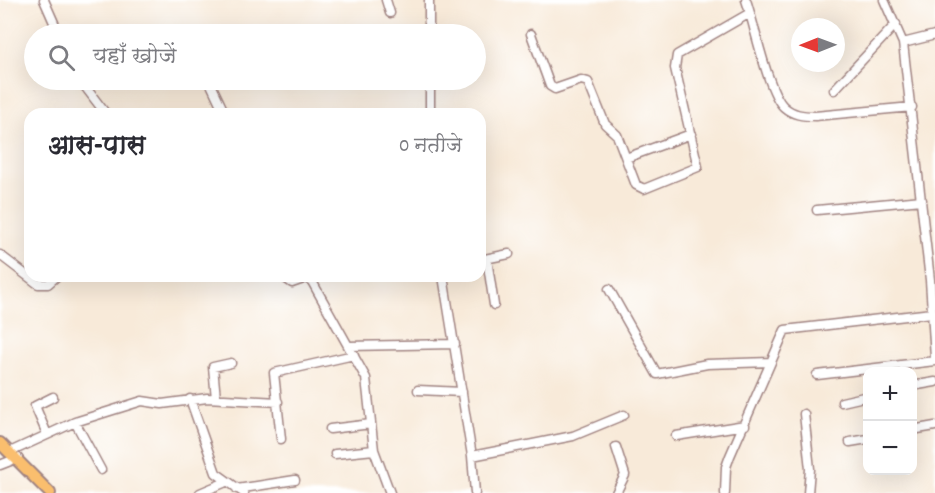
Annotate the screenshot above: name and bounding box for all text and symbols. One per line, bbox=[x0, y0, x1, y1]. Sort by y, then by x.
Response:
north arrow bbox=[791, 18, 845, 72]
search box bbox=[24, 24, 486, 90]
icon: search bbox=[45, 41, 78, 74]
text: यहाँ खोजें bbox=[93, 42, 176, 73]
text: आस-पास bbox=[48, 129, 145, 166]
text: 0 नतीजे bbox=[399, 133, 462, 161]
map controls bbox=[863, 367, 917, 475]
button: + bbox=[863, 367, 917, 421]
button: − bbox=[863, 421, 917, 475]

